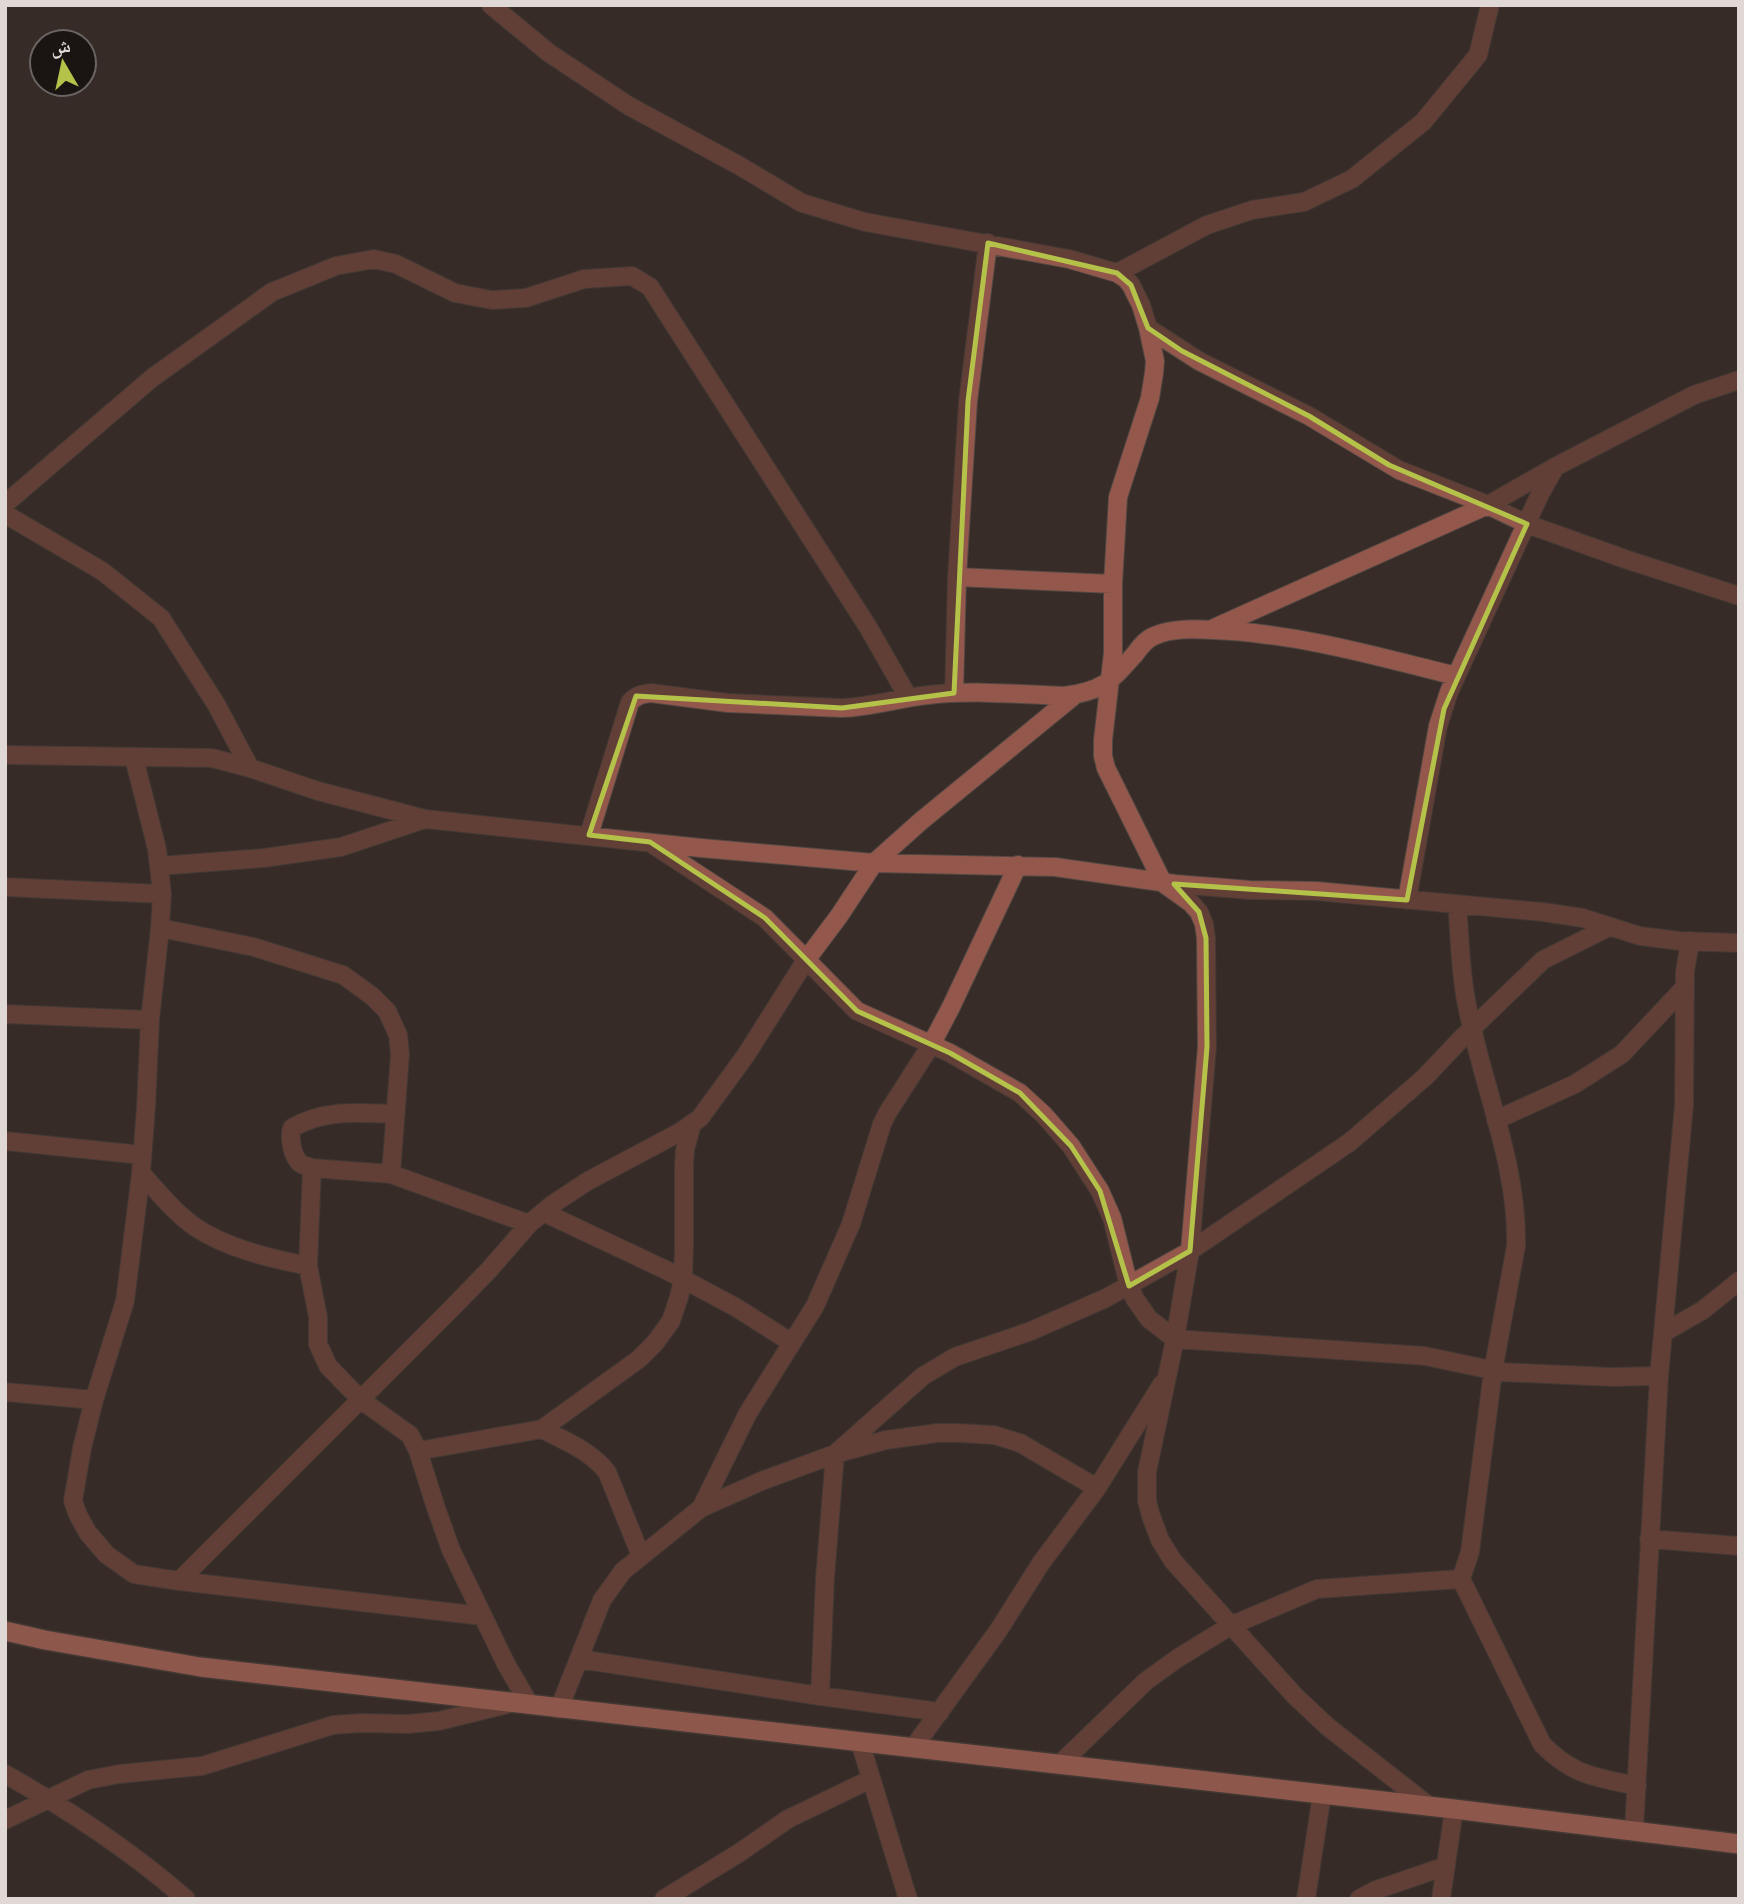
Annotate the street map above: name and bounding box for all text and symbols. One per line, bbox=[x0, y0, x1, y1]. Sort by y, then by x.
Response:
north arrow bbox=[28, 28, 98, 98]
text: ش bbox=[49, 34, 72, 60]

